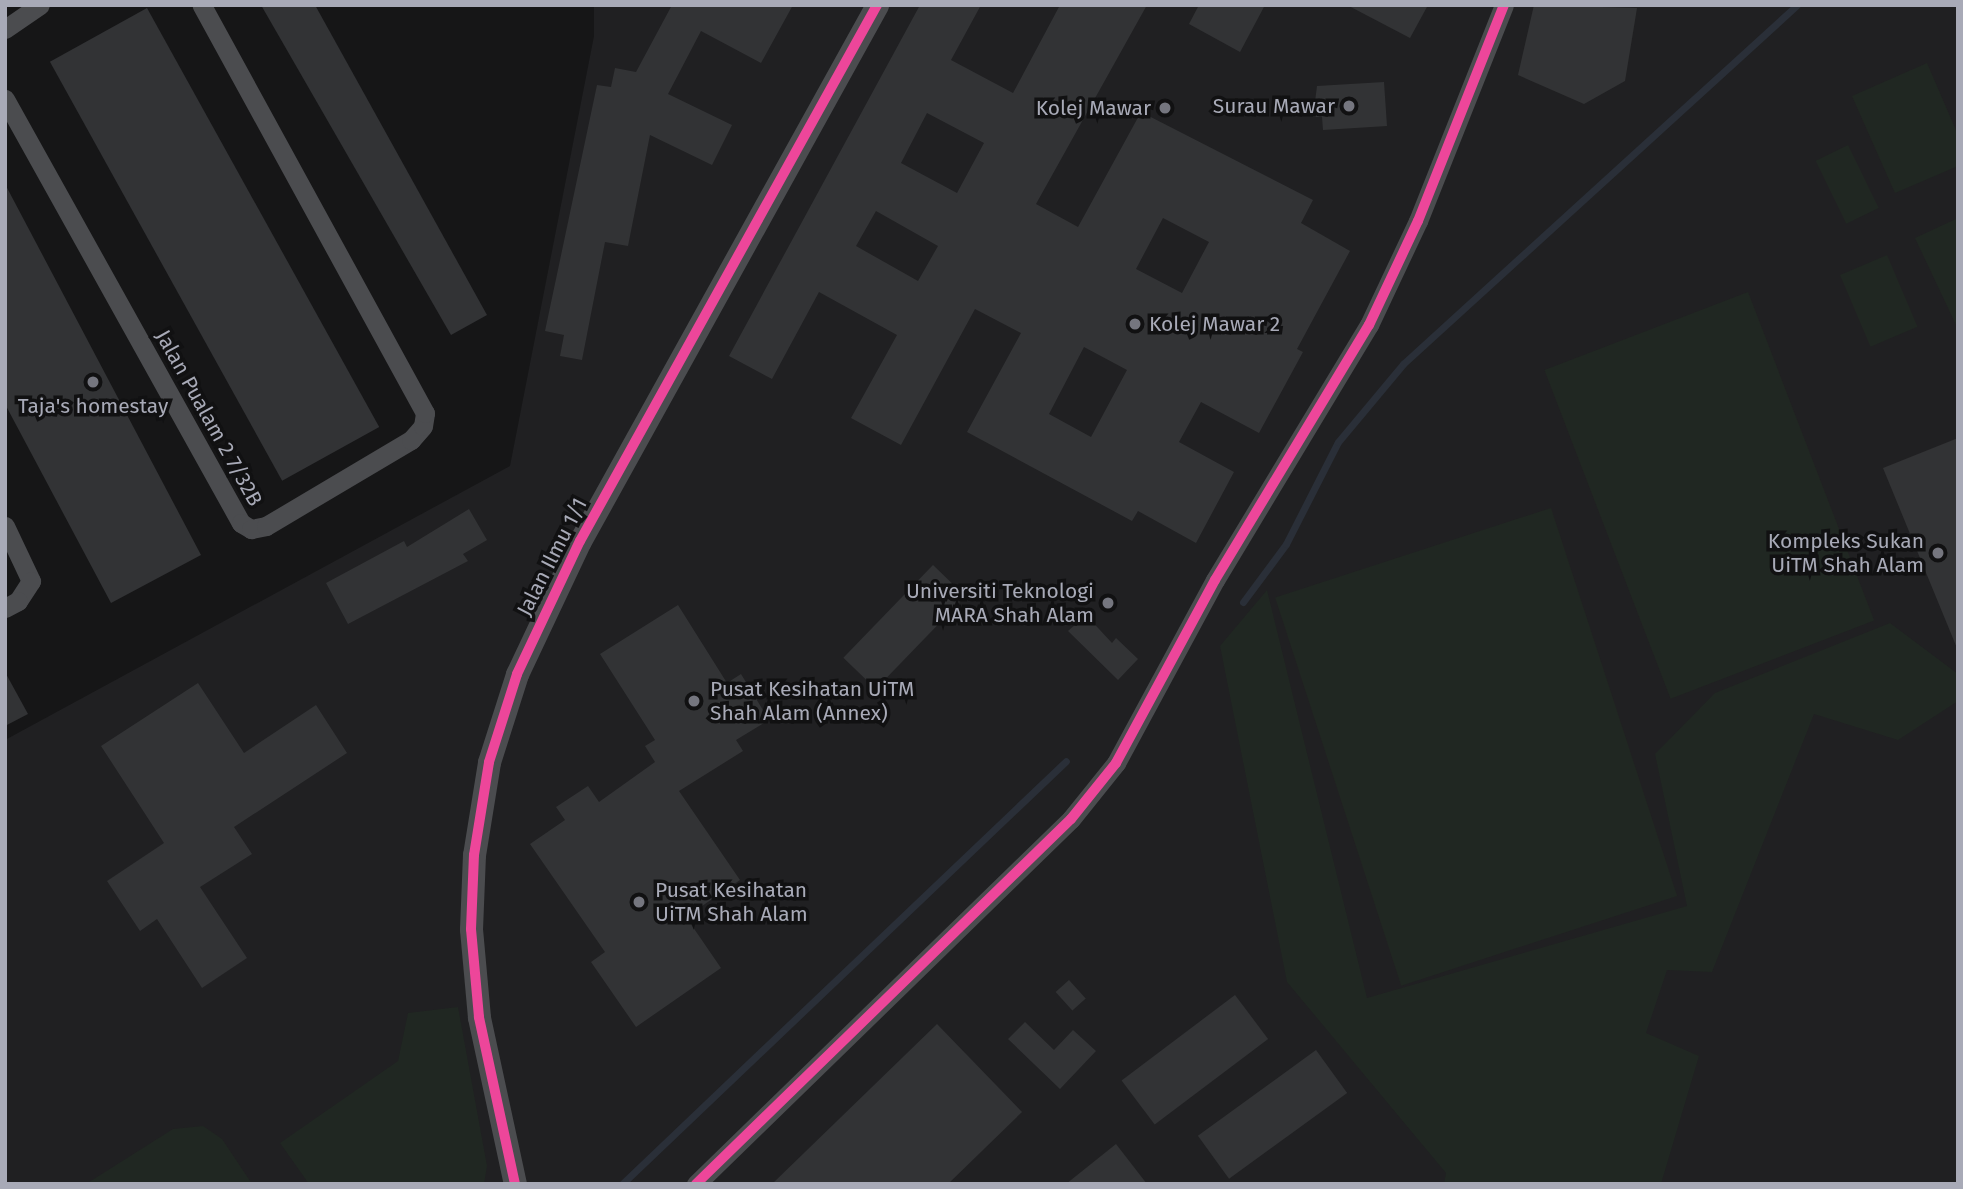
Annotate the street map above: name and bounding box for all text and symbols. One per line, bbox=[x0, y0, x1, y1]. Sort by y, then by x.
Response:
place label: Surau Mawar bbox=[1213, 93, 1335, 119]
place label: Kolej Mawar bbox=[1036, 95, 1151, 121]
marker: Surau Mawar bbox=[1341, 98, 1357, 114]
marker: Kolej Mawar bbox=[1157, 100, 1173, 116]
place label: Kolej Mawar 2 bbox=[1149, 311, 1280, 337]
marker: Kolej Mawar 2 bbox=[1127, 316, 1143, 332]
street label: Jalan Pualam 2 7/32B bbox=[150, 326, 268, 510]
marker: Taja's homestay bbox=[85, 374, 101, 390]
place label: Taja's homestay bbox=[18, 393, 168, 419]
street label: Jalan Ilmu 1/1 bbox=[512, 494, 592, 620]
place label: Kompleks Sukan UiTM Shah Alam bbox=[1768, 528, 1924, 578]
marker: Kompleks Sukan UiTM Shah Alam bbox=[1930, 545, 1946, 561]
place label: Universiti Teknologi MARA Shah Alam bbox=[906, 578, 1094, 628]
marker: Universiti Teknologi MARA Shah Alam bbox=[1100, 595, 1116, 611]
place label: Pusat Kesihatan UiTM Shah Alam (Annex) bbox=[710, 676, 914, 726]
marker: Pusat Kesihatan UiTM Shah Alam (Annex) bbox=[684, 691, 704, 711]
place label: Pusat Kesihatan UiTM Shah Alam bbox=[655, 877, 808, 927]
marker: Pusat Kesihatan UiTM Shah Alam bbox=[629, 892, 649, 912]

